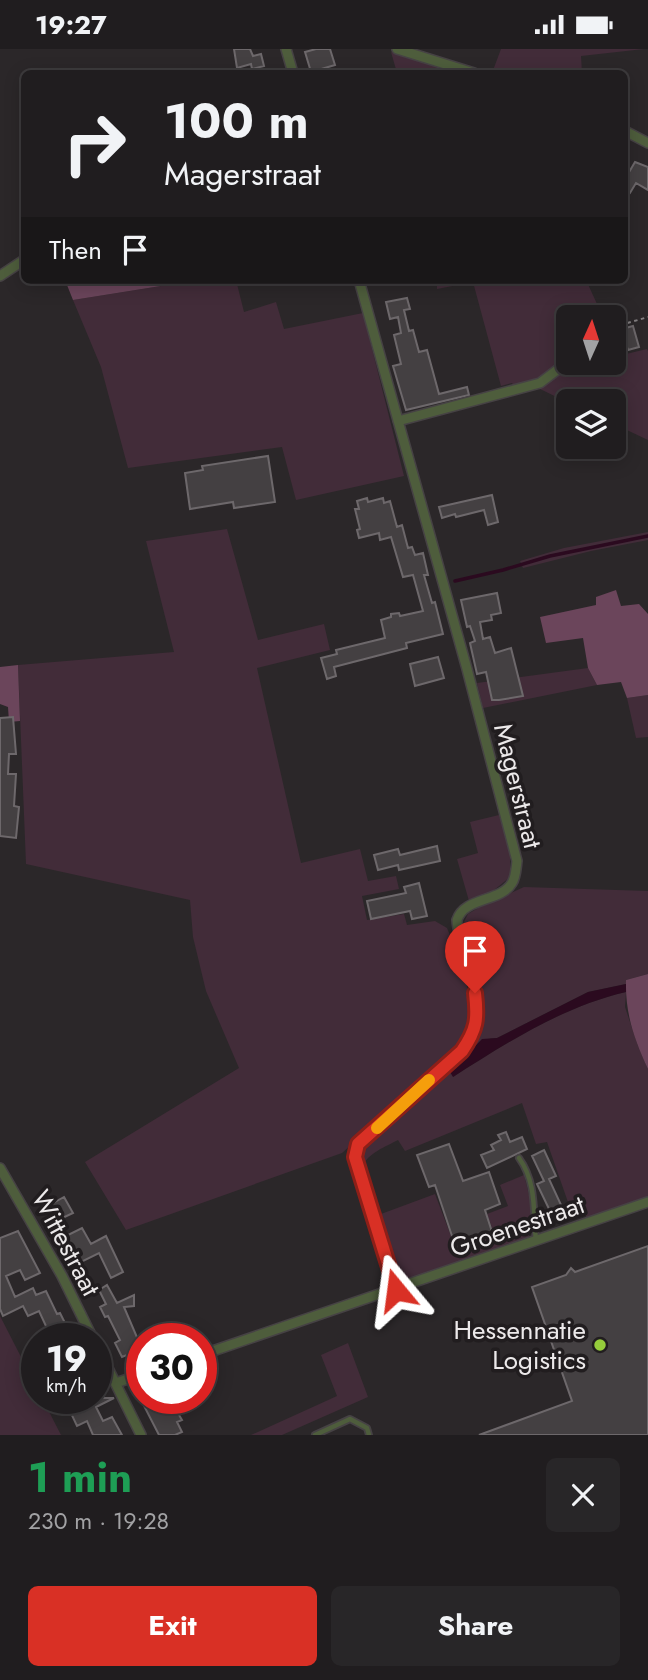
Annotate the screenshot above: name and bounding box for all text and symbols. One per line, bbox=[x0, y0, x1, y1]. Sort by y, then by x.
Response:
text: 19:27 bbox=[35, 6, 107, 44]
text: 100 m bbox=[164, 86, 309, 156]
icon: right bbox=[49, 98, 140, 189]
text: Magerstraat bbox=[164, 151, 321, 197]
text: Then bbox=[49, 231, 102, 269]
icon: arrive bbox=[116, 231, 154, 269]
north arrow bbox=[556, 305, 626, 375]
map controls bbox=[556, 305, 626, 459]
button: layers bbox=[556, 389, 626, 459]
street label: Magerstraat bbox=[484, 720, 552, 853]
pin bbox=[445, 921, 505, 993]
icon: arrive bbox=[456, 932, 494, 970]
street label: Wittestraat bbox=[22, 1183, 110, 1303]
street label: Groenestraat bbox=[445, 1185, 590, 1267]
position arrow bbox=[359, 1253, 433, 1327]
place label: Hessennatie Logistics bbox=[453, 1311, 586, 1379]
speed limit sign: 30 bbox=[126, 1323, 217, 1414]
text: 19 bbox=[46, 1334, 87, 1384]
marker: Hessennatie Logistics bbox=[592, 1337, 608, 1353]
text: km/h bbox=[46, 1373, 87, 1399]
text: 1 min bbox=[28, 1447, 132, 1508]
button: close bbox=[546, 1458, 620, 1532]
text: 230 m · 19:28 bbox=[28, 1504, 169, 1538]
button: Exit bbox=[28, 1586, 317, 1666]
button: Share bbox=[331, 1586, 620, 1666]

